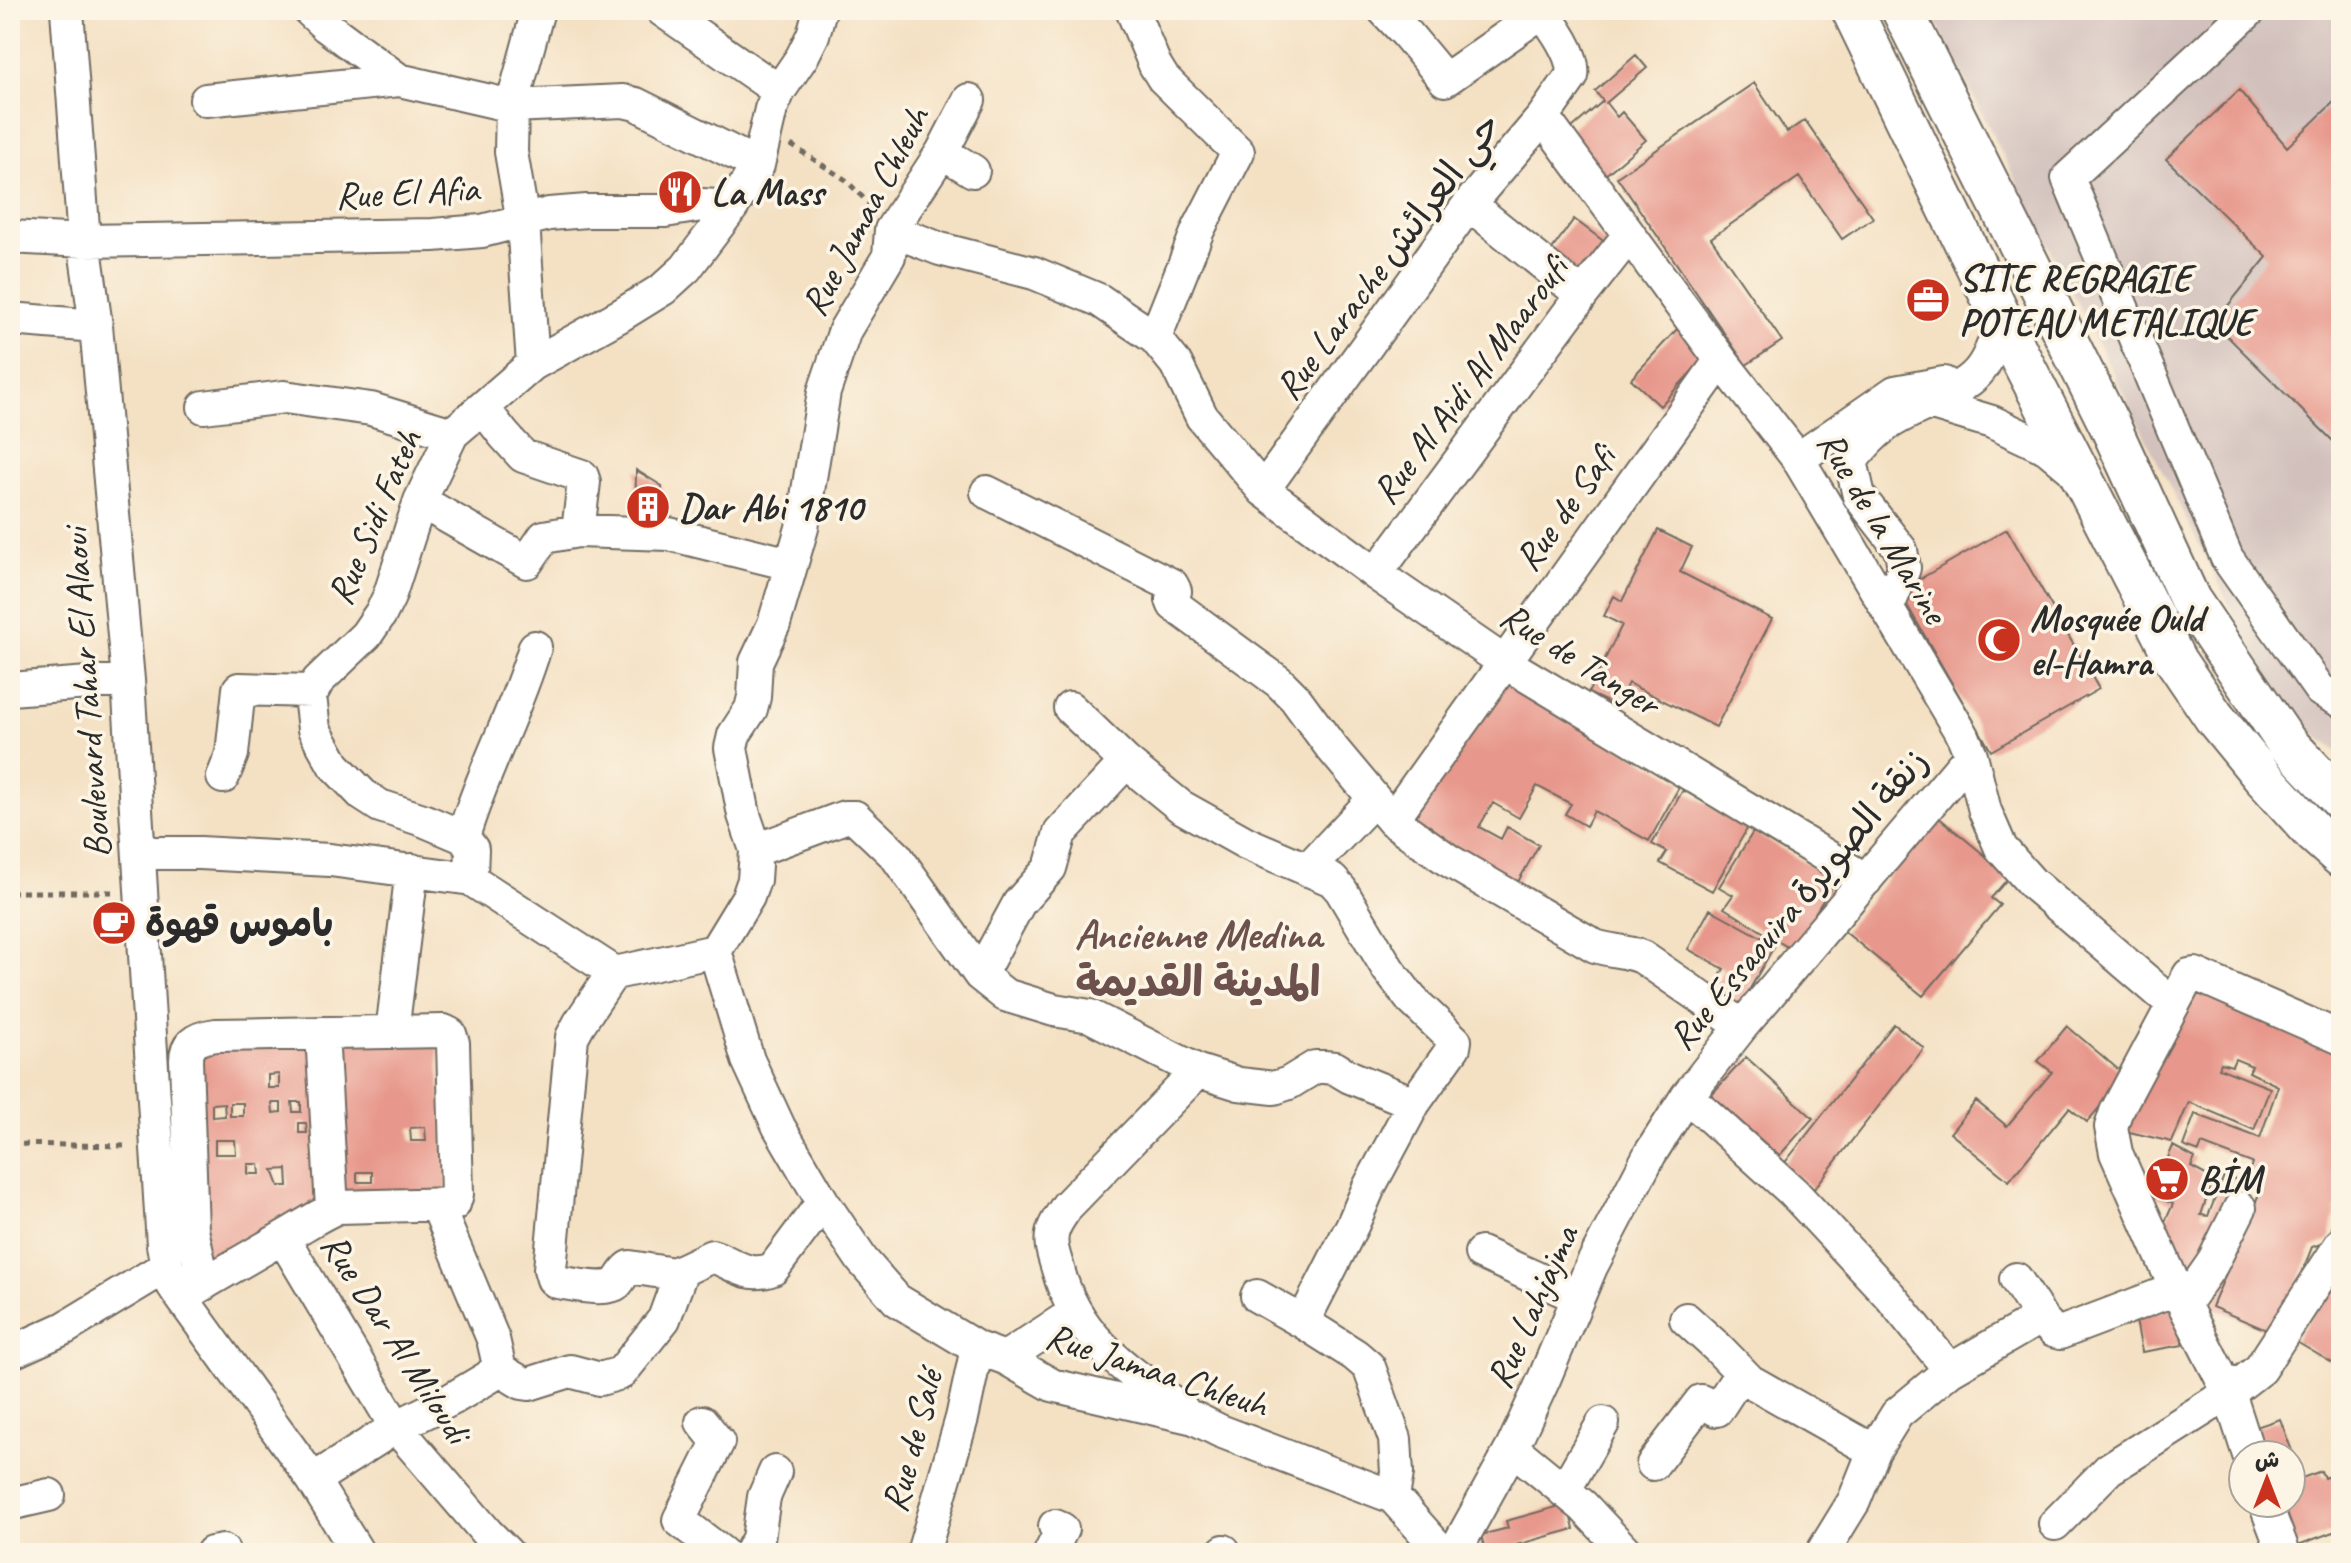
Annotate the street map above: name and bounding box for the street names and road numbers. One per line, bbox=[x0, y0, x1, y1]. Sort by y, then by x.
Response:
street label: Rue Jamaa Chleuh bbox=[790, 96, 941, 324]
street label: Rue Larache حي العرائش bbox=[1264, 103, 1519, 415]
street label: Rue El Afia bbox=[334, 165, 482, 219]
street label: Rue Al Aidi Al Maaroufi bbox=[1361, 244, 1581, 513]
street label: Rue Sidi Fateh bbox=[316, 422, 432, 611]
street label: Rue de la Marine bbox=[1807, 422, 1960, 634]
street label: Rue de Safi bbox=[1504, 433, 1628, 580]
street label: Boulevard Tahar El Alaoui bbox=[51, 523, 121, 860]
street label: Rue de Tanger bbox=[1492, 592, 1672, 729]
street label: Rue Essaouira زنقة الصويرة bbox=[1658, 738, 1938, 1060]
street label: Rue Lahjajma bbox=[1475, 1216, 1590, 1396]
street label: Rue Dar Al Miloudi bbox=[311, 1224, 483, 1455]
street label: Rue Jamaa Chleuh bbox=[1040, 1312, 1276, 1429]
street label: Rue de Salé bbox=[871, 1360, 955, 1517]

